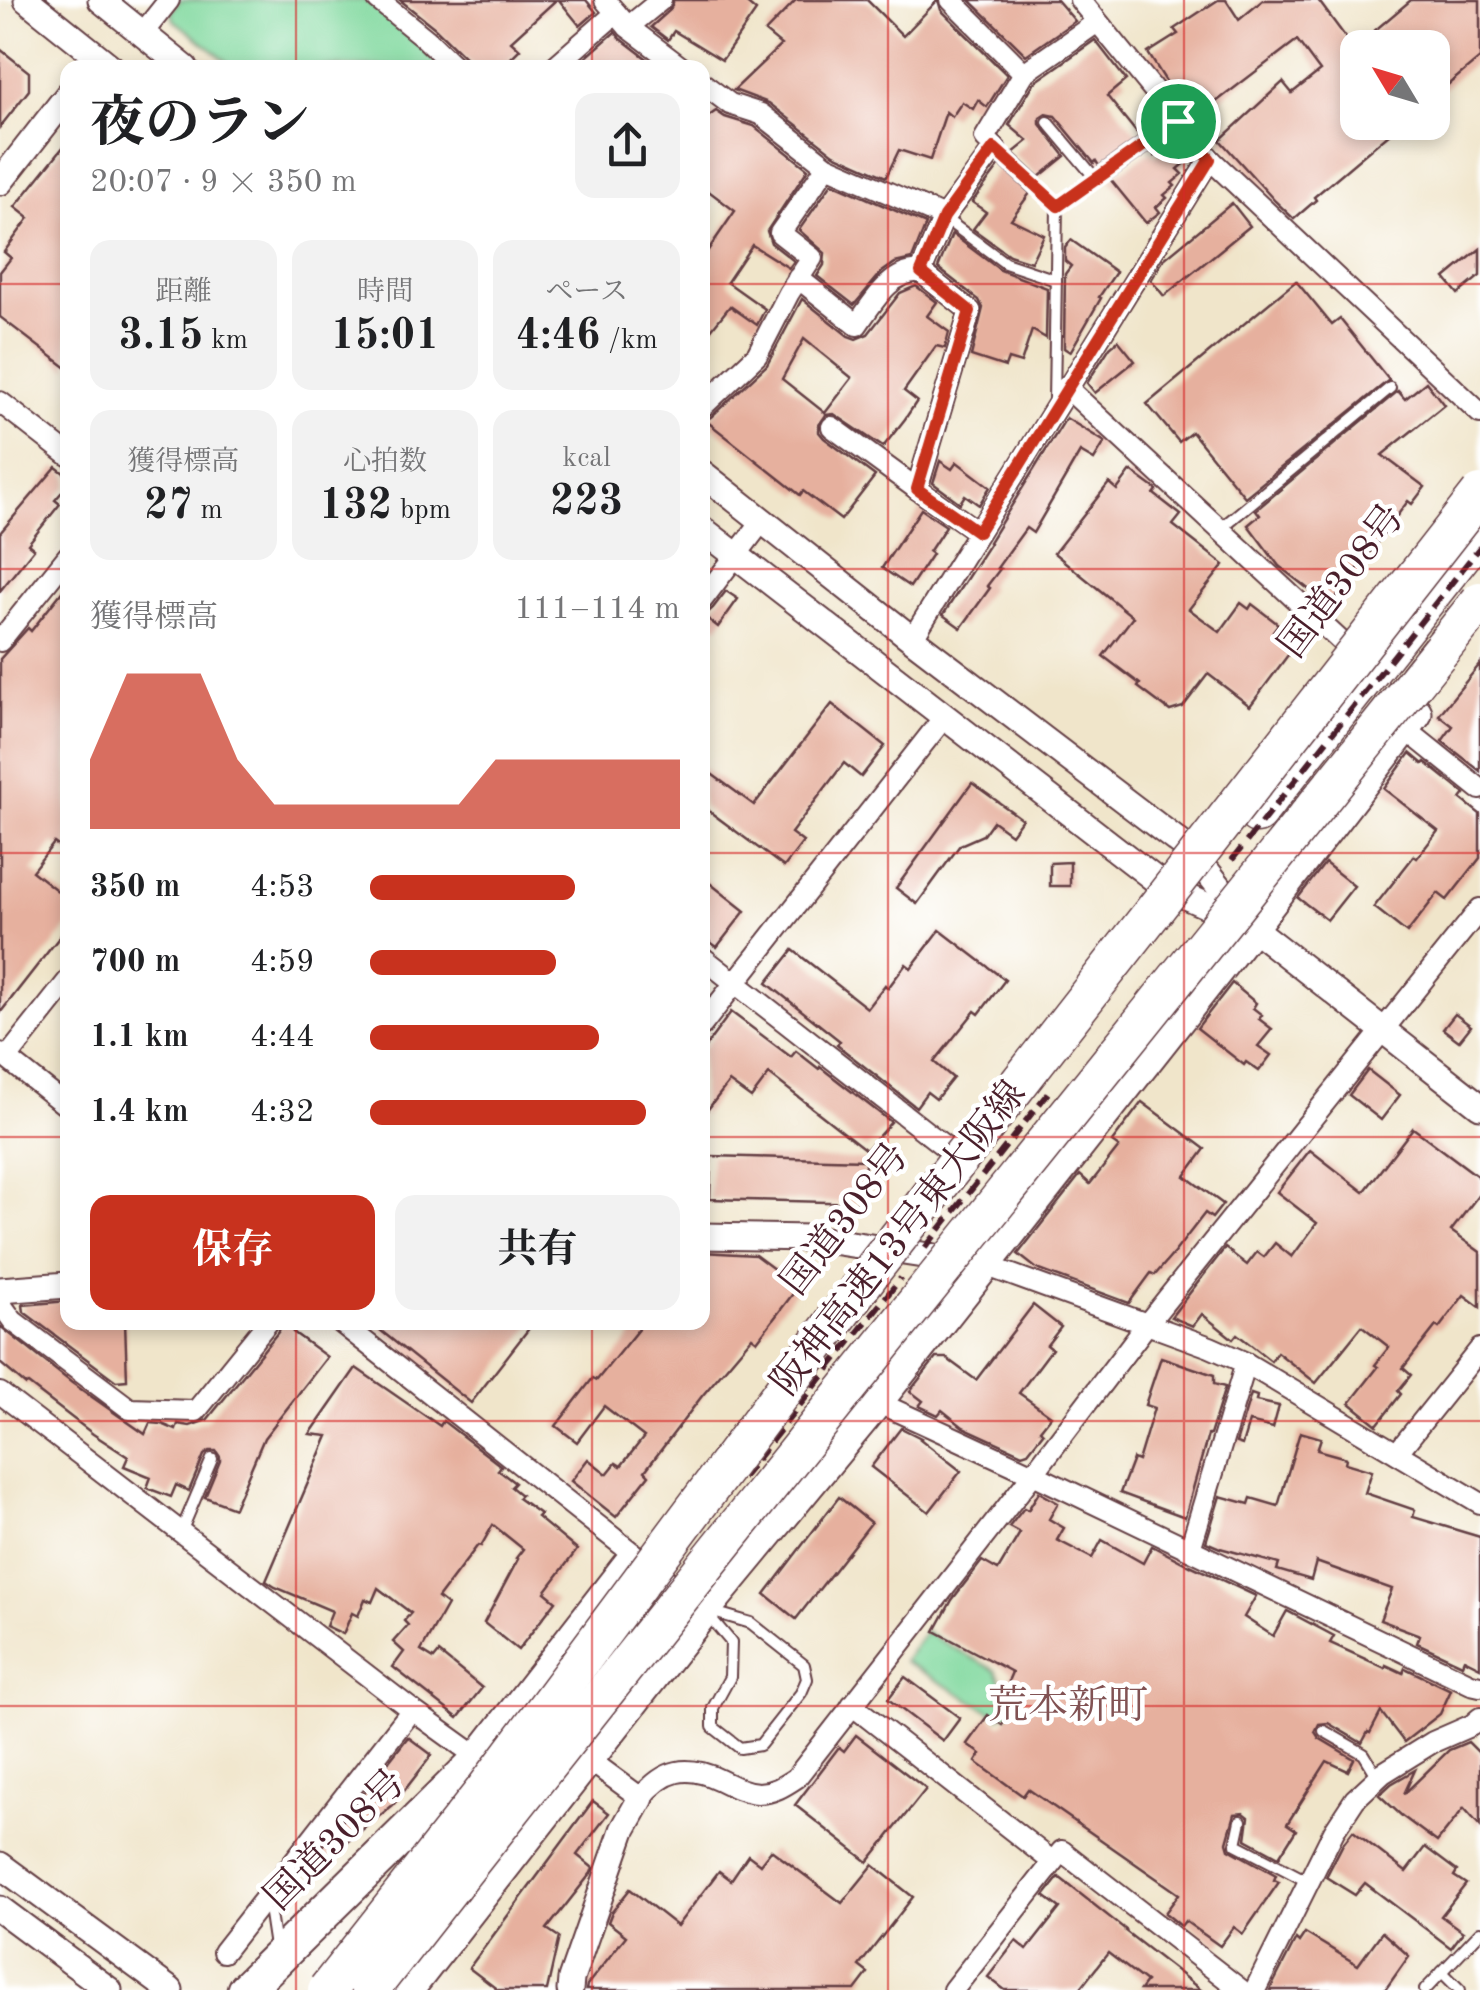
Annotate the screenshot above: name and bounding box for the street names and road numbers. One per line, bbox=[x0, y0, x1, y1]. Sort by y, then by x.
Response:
street label: 国道308号 bbox=[1271, 497, 1412, 665]
street label: 阪神高速13号東大阪線 bbox=[763, 1073, 1034, 1403]
street label: 国道308号 bbox=[773, 1135, 916, 1303]
street label: 国道308号 bbox=[257, 1762, 413, 1918]

